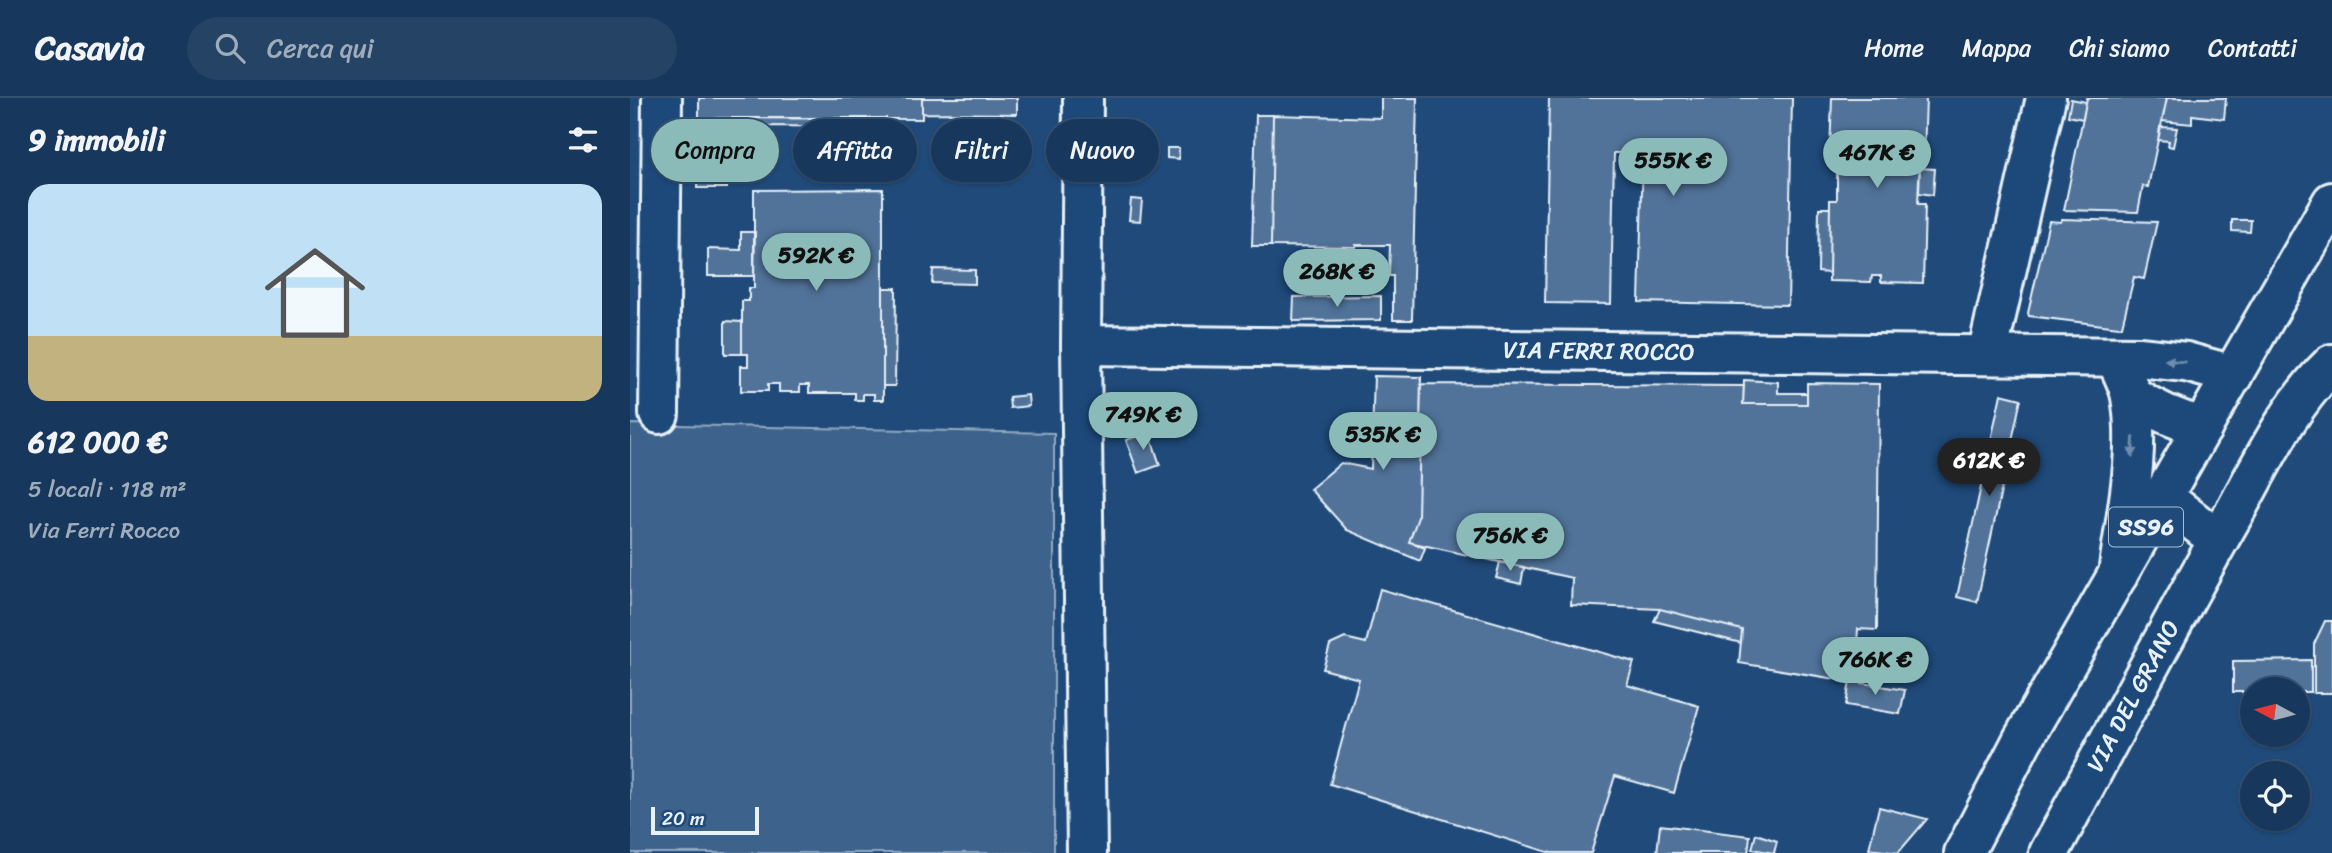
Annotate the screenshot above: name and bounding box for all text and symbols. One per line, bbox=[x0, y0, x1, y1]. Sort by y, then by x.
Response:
search box bbox=[187, 17, 677, 80]
text: Casavia bbox=[35, 19, 145, 77]
text: Cerca qui bbox=[267, 25, 374, 71]
text: Home bbox=[1864, 27, 1924, 69]
text: Mappa bbox=[1962, 27, 2031, 69]
text: Chi siamo bbox=[2069, 27, 2170, 69]
text: Contatti bbox=[2208, 27, 2297, 69]
icon: search bbox=[211, 29, 249, 67]
text: 9 immobili bbox=[28, 113, 165, 167]
chip: Compra bbox=[651, 119, 779, 182]
chip: Affitta bbox=[793, 119, 917, 182]
chip: Filtri bbox=[931, 119, 1032, 182]
chip: Nuovo bbox=[1046, 119, 1159, 182]
icon: filters bbox=[564, 121, 602, 159]
pin: 467K € bbox=[1820, 130, 1934, 190]
text: 467K € bbox=[1839, 132, 1915, 173]
pin: 555K € bbox=[1616, 139, 1730, 198]
text: 555K € bbox=[1634, 140, 1712, 181]
icon: home bbox=[252, 230, 378, 356]
pin: 592K € bbox=[759, 234, 873, 293]
text: 592K € bbox=[778, 235, 854, 276]
pin: 268K € bbox=[1280, 250, 1394, 309]
text: 268K € bbox=[1299, 251, 1375, 292]
street label: VIA FERRI ROCCO bbox=[1503, 329, 1695, 373]
one-way arrow bbox=[2164, 355, 2186, 366]
pin: 749K € bbox=[1086, 392, 1200, 452]
text: 749K € bbox=[1105, 394, 1181, 435]
pin: 535K € bbox=[1326, 412, 1440, 472]
text: 535K € bbox=[1345, 414, 1421, 455]
text: 612 000 € bbox=[28, 415, 168, 469]
one-way arrow bbox=[2127, 436, 2138, 458]
pin: 612K € bbox=[1932, 438, 2046, 498]
text: 612K € bbox=[1953, 440, 2025, 481]
text: 5 locali · 118 m² bbox=[28, 469, 187, 510]
road number: SS96 bbox=[2109, 508, 2183, 546]
text: Via Ferri Rocco bbox=[28, 510, 180, 551]
pin: 756K € bbox=[1453, 514, 1567, 573]
text: 756K € bbox=[1472, 515, 1548, 556]
street label: VIA DEL GRANO bbox=[2075, 612, 2191, 780]
pin: 766K € bbox=[1818, 638, 1932, 697]
text: 766K € bbox=[1838, 639, 1912, 680]
north arrow bbox=[2240, 677, 2310, 747]
map controls bbox=[2240, 677, 2310, 831]
button: locate bbox=[2240, 761, 2310, 831]
text: 20 m bbox=[662, 802, 705, 835]
scale bar bbox=[651, 804, 760, 836]

